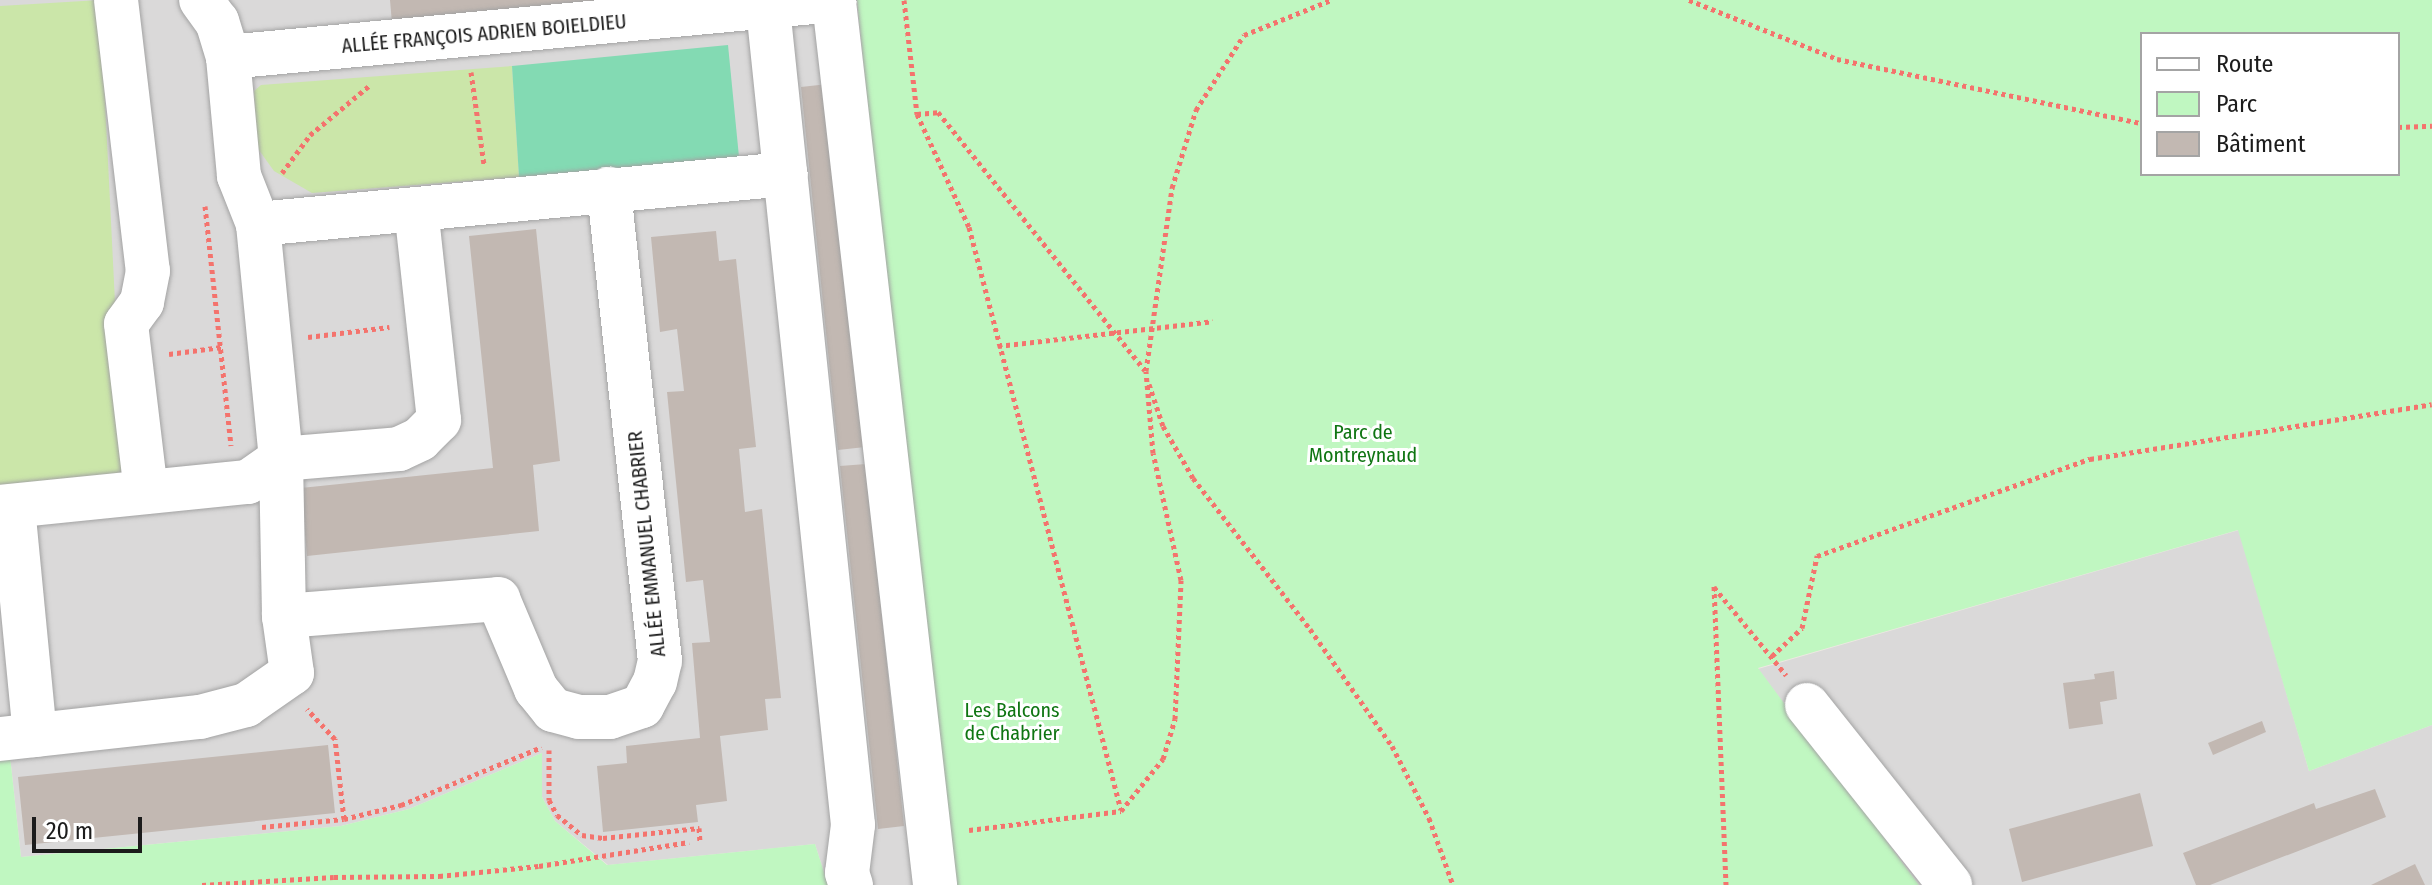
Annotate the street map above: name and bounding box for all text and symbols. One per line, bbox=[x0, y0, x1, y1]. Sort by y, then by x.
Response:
street label: ALLÉE FRANÇOIS ADRIEN BOIELDIEU bbox=[341, 10, 627, 58]
legend bbox=[2140, 32, 2400, 176]
text: Route bbox=[2216, 50, 2273, 78]
text: Parc bbox=[2216, 90, 2257, 118]
text: Bâtiment bbox=[2216, 130, 2306, 158]
park label: Parc de Montreynaud bbox=[1309, 420, 1417, 467]
street label: ALLÉE EMMANUEL CHABRIER bbox=[623, 430, 671, 658]
park label: Les Balcons de Chabrier bbox=[964, 699, 1060, 746]
scale bar bbox=[36, 801, 146, 851]
text: 20 m bbox=[46, 817, 93, 845]

